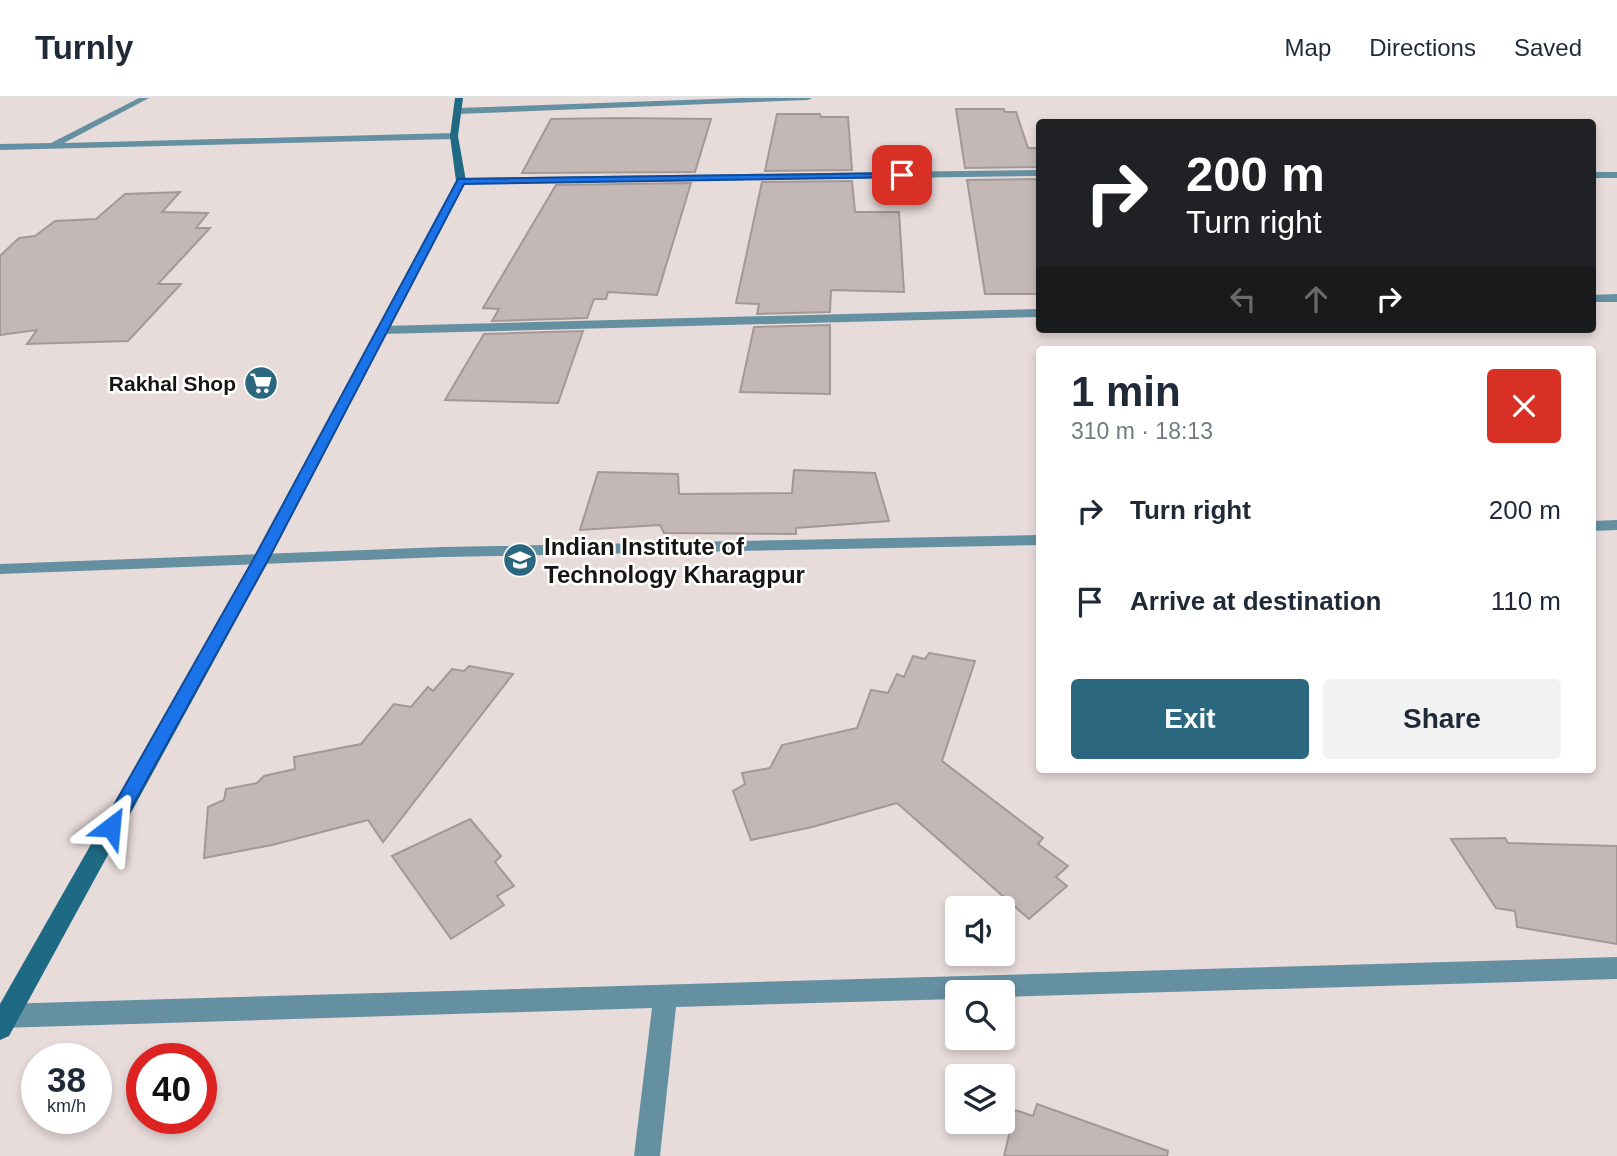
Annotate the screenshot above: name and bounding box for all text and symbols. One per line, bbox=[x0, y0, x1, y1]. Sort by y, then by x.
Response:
text: Turnly bbox=[35, 29, 133, 66]
text: Map bbox=[1285, 34, 1331, 61]
text: Directions bbox=[1369, 34, 1476, 61]
text: Saved bbox=[1514, 34, 1582, 61]
pin bbox=[872, 145, 932, 205]
icon: right bbox=[1071, 147, 1162, 238]
text: 200 m bbox=[1186, 147, 1325, 201]
icon: arrive bbox=[883, 156, 921, 194]
text: Turn right bbox=[1186, 204, 1322, 240]
icon: left bbox=[1224, 280, 1262, 318]
icon: ahead bbox=[1297, 280, 1335, 318]
icon: right bbox=[1370, 280, 1408, 318]
supermarket icon: Rakhal Shop bbox=[242, 364, 280, 402]
text: 1 min bbox=[1071, 368, 1181, 415]
button: close bbox=[1487, 369, 1561, 443]
place label: Rakhal Shop bbox=[109, 372, 236, 395]
text: 310 m · 18:13 bbox=[1071, 418, 1213, 444]
icon: right bbox=[1071, 492, 1109, 530]
text: Turn right bbox=[1130, 495, 1251, 525]
text: 200 m bbox=[1489, 495, 1561, 525]
place label: Indian Institute of Technology Kharagpur bbox=[544, 533, 805, 588]
school or university icon: Indian Institute of Technology Kharagpur bbox=[501, 541, 539, 579]
icon: arrive bbox=[1071, 583, 1109, 621]
text: Arrive at destination bbox=[1130, 586, 1381, 616]
text: 110 m bbox=[1491, 586, 1561, 616]
button: Exit bbox=[1071, 679, 1309, 759]
button: Share bbox=[1323, 679, 1561, 759]
position arrow bbox=[74, 790, 148, 864]
map controls bbox=[945, 896, 1015, 1134]
button: sound bbox=[945, 896, 1015, 966]
button: search bbox=[945, 980, 1015, 1050]
speed limit sign: 40 bbox=[126, 1043, 217, 1134]
text: 38 bbox=[47, 1060, 86, 1099]
button: layers bbox=[945, 1064, 1015, 1134]
text: km/h bbox=[47, 1096, 86, 1116]

